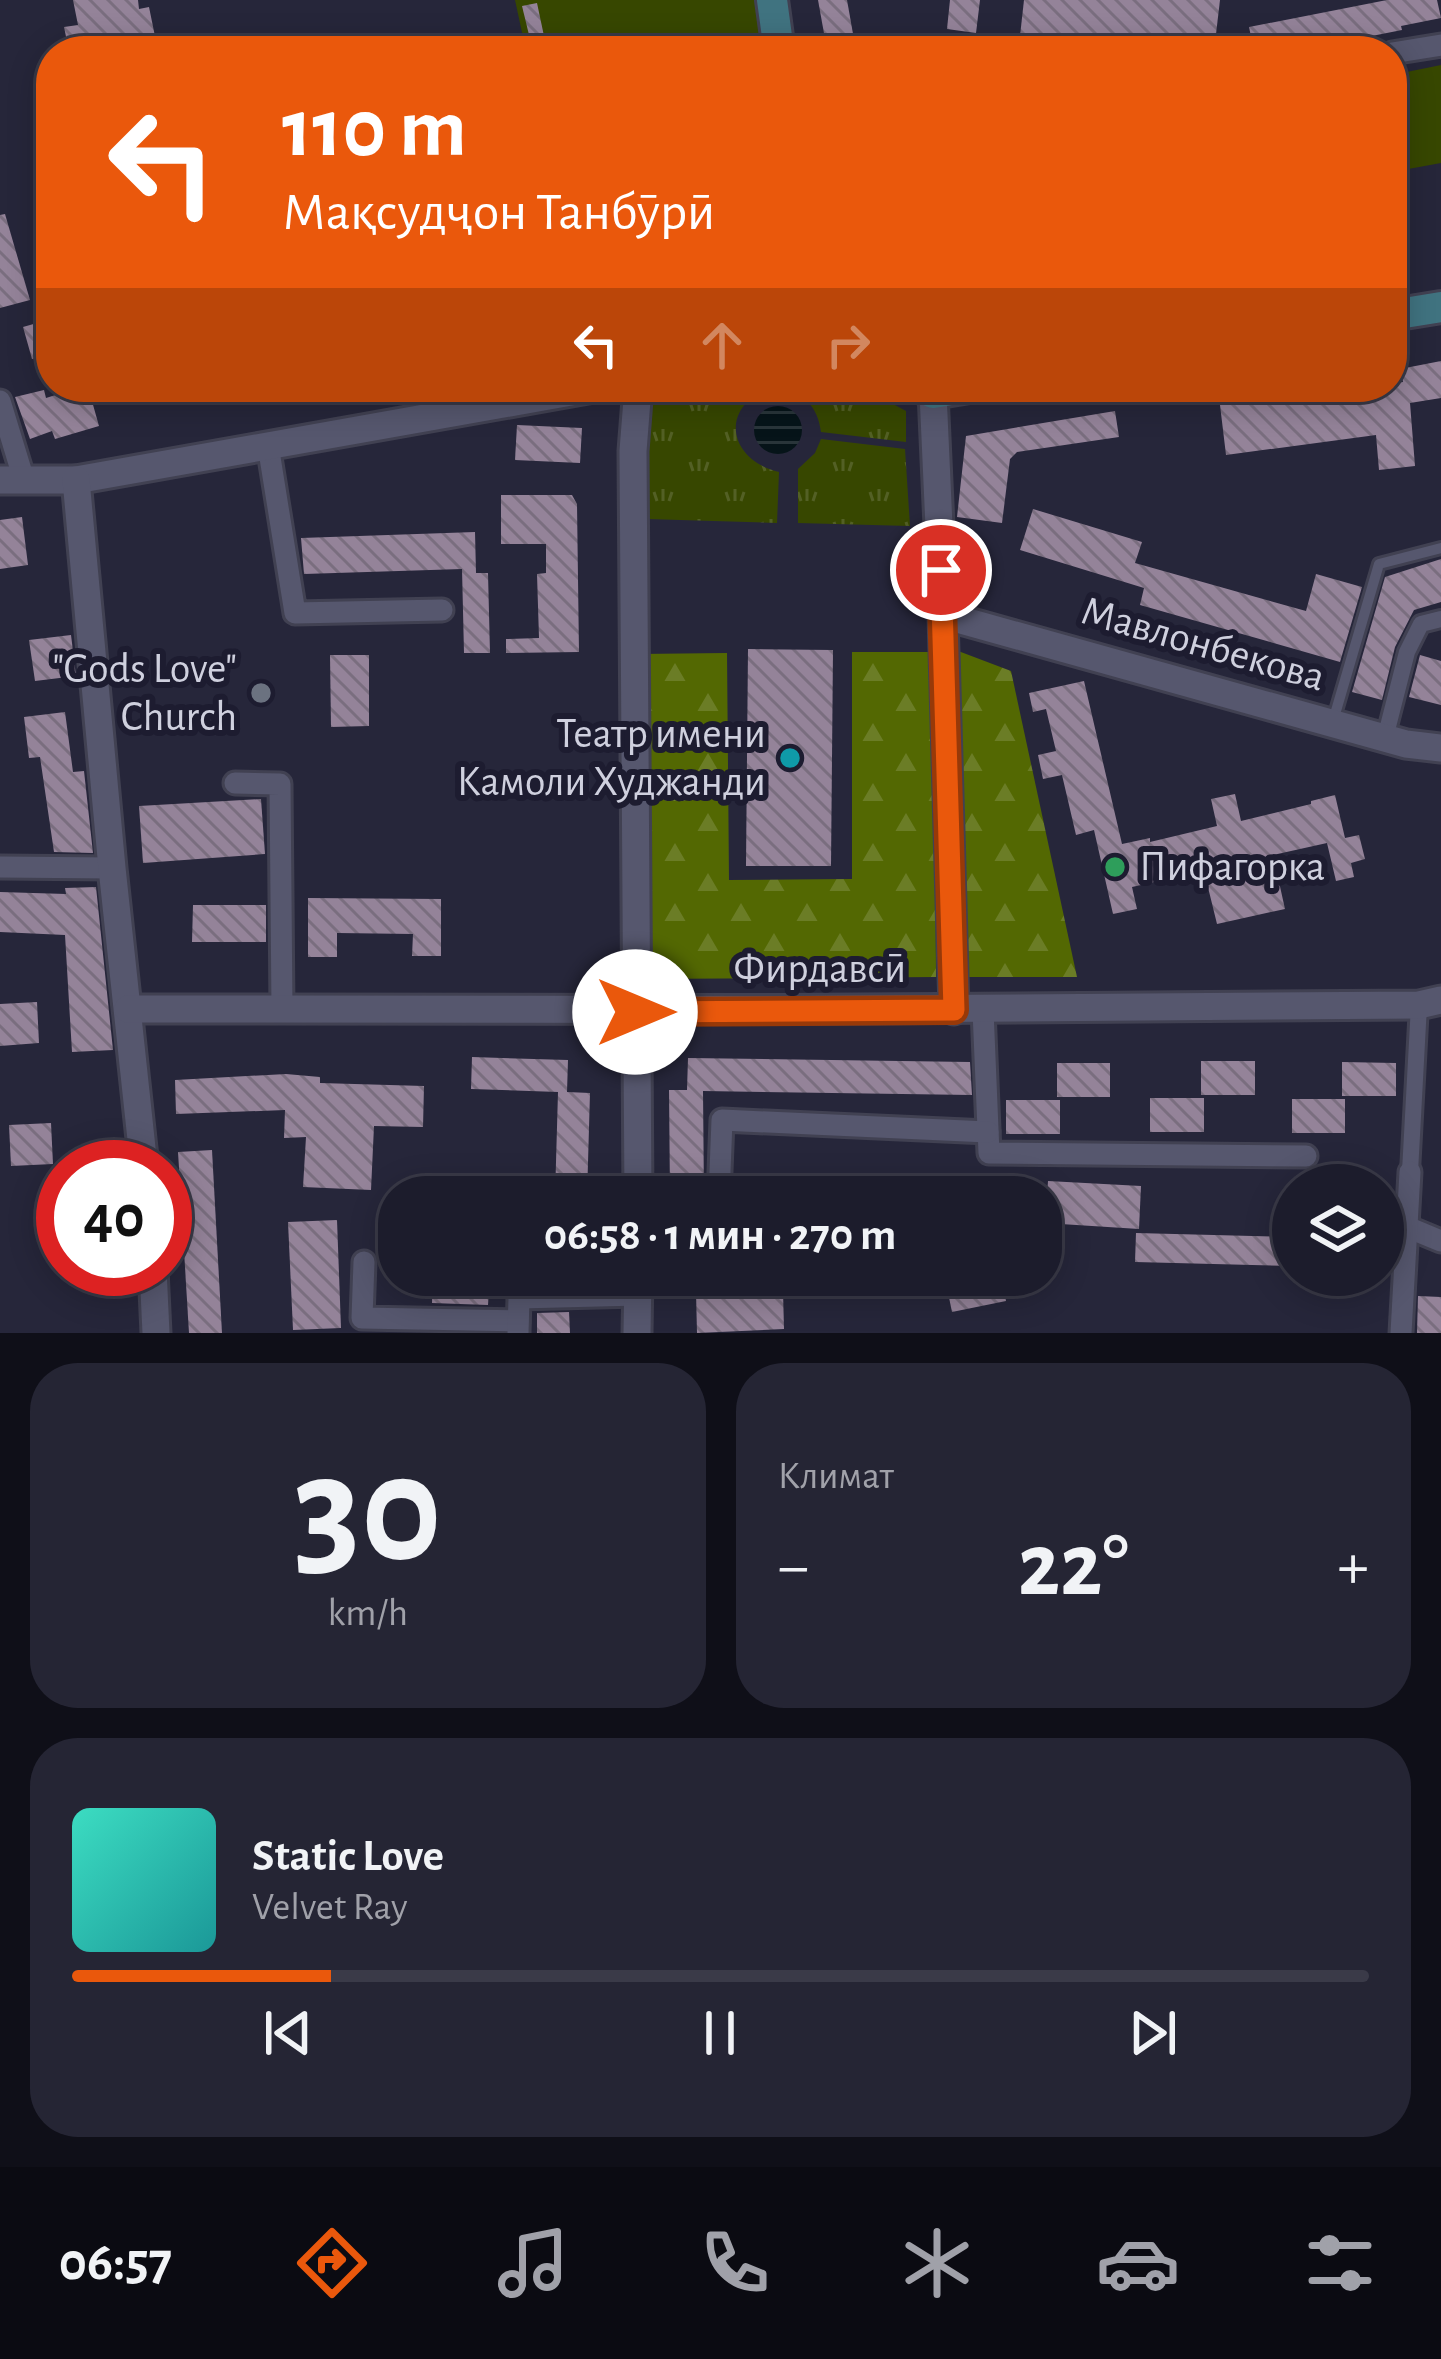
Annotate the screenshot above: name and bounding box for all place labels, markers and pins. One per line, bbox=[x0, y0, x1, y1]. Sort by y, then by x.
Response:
pin bbox=[890, 519, 992, 621]
place label: "Gods Love" Church bbox=[52, 648, 237, 738]
marker: "Gods Love" Church bbox=[248, 680, 274, 706]
place label: Театр имени Камоли Худжанди bbox=[456, 713, 766, 803]
marker: Театр имени Камоли Худжанди bbox=[777, 745, 803, 771]
place label: Пифагорка bbox=[1139, 846, 1325, 888]
marker: Пифагорка bbox=[1102, 854, 1128, 880]

